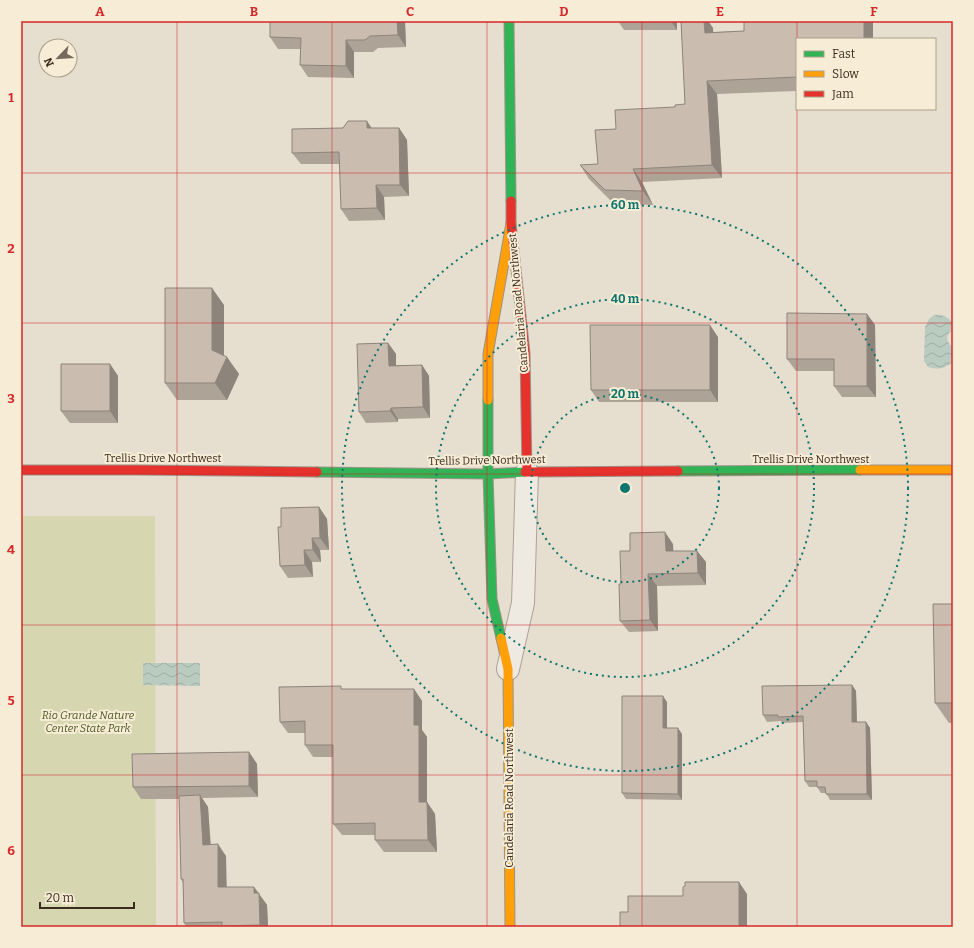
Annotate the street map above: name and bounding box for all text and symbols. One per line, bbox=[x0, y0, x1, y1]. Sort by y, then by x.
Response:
text: A bbox=[95, 4, 105, 19]
text: B bbox=[250, 4, 258, 19]
text: C bbox=[406, 4, 414, 19]
text: D bbox=[559, 4, 569, 19]
text: E bbox=[716, 4, 724, 19]
text: F bbox=[870, 4, 878, 19]
north arrow bbox=[38, 38, 78, 78]
legend bbox=[796, 38, 936, 110]
text: Fast bbox=[832, 47, 856, 61]
text: N bbox=[41, 55, 57, 69]
text: Slow bbox=[832, 67, 859, 81]
text: Jam bbox=[831, 87, 854, 101]
text: 1 bbox=[8, 90, 14, 105]
text: 60 m bbox=[611, 198, 640, 212]
street label: Candelaria Road Northwest bbox=[506, 233, 531, 373]
text: 2 bbox=[7, 241, 15, 256]
text: 40 m bbox=[611, 292, 640, 306]
text: 20 m bbox=[611, 387, 640, 401]
text: 3 bbox=[7, 391, 15, 406]
street label: Trellis Drive Northwest bbox=[104, 452, 222, 465]
street label: Trellis Drive Northwest bbox=[428, 453, 546, 468]
street label: Trellis Drive Northwest bbox=[752, 453, 870, 466]
centre of rings bbox=[618, 481, 632, 495]
text: 4 bbox=[7, 542, 15, 557]
text: 5 bbox=[7, 693, 15, 708]
park label: Rio Grande Nature Center State Park bbox=[42, 709, 135, 735]
street label: Candelaria Road Northwest bbox=[503, 728, 516, 868]
text: 6 bbox=[7, 843, 15, 858]
scale bar bbox=[40, 884, 134, 910]
text: 20 m bbox=[46, 891, 75, 905]

